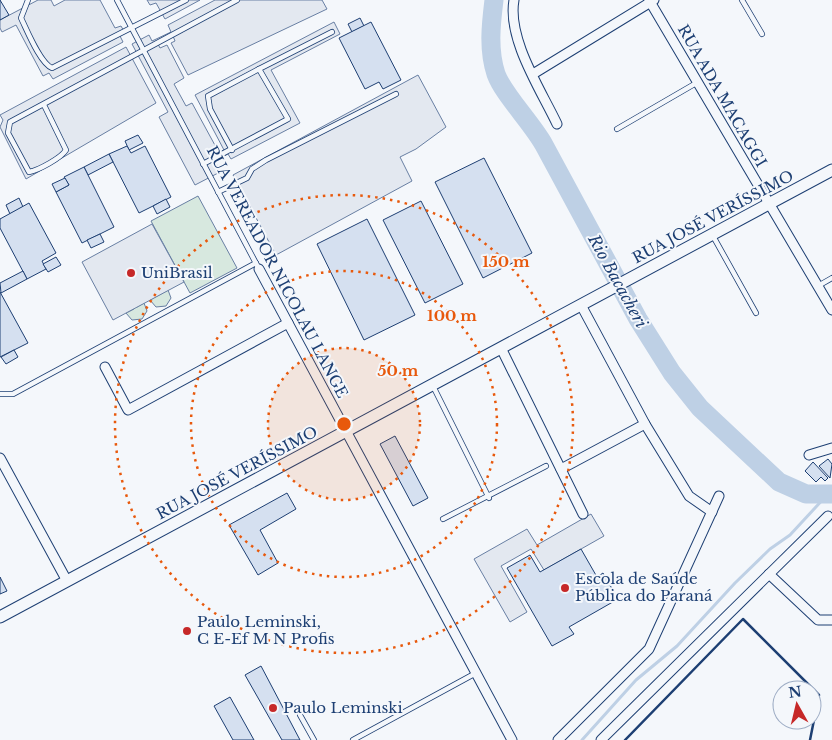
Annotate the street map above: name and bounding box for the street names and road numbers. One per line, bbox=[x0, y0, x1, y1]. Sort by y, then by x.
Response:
street label: RUA ADA MACAGGI bbox=[674, 21, 771, 170]
street label: RUA VEREADOR NICOLAU LANGE bbox=[203, 142, 352, 401]
street label: RUA JOSÉ VERÍSSIMO bbox=[629, 166, 797, 267]
street label: RUA JOSÉ VERÍSSIMO bbox=[153, 422, 321, 523]

